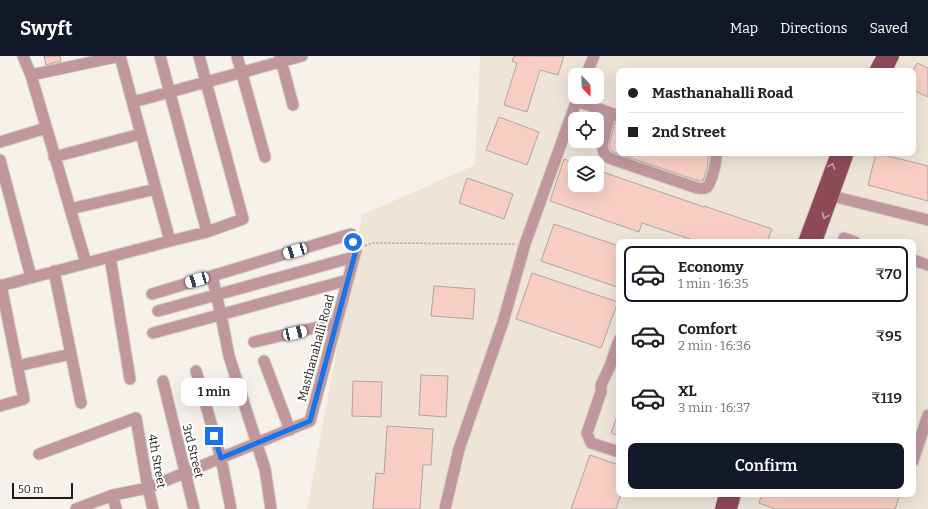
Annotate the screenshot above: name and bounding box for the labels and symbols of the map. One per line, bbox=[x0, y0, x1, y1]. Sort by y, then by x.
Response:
north arrow bbox=[568, 68, 604, 104]
one-way arrow bbox=[828, 163, 836, 170]
one-way arrow bbox=[822, 212, 830, 219]
route start bbox=[344, 233, 362, 251]
car bbox=[282, 242, 308, 260]
car bbox=[184, 271, 210, 289]
street label: Masthanahalli Road bbox=[295, 293, 337, 403]
car bbox=[282, 324, 308, 342]
callout: 1 min bbox=[181, 378, 247, 406]
street label: 3rd Street bbox=[180, 423, 207, 480]
route end bbox=[205, 427, 223, 445]
street label: 4th Street bbox=[145, 433, 169, 490]
scale bar bbox=[12, 481, 73, 500]

